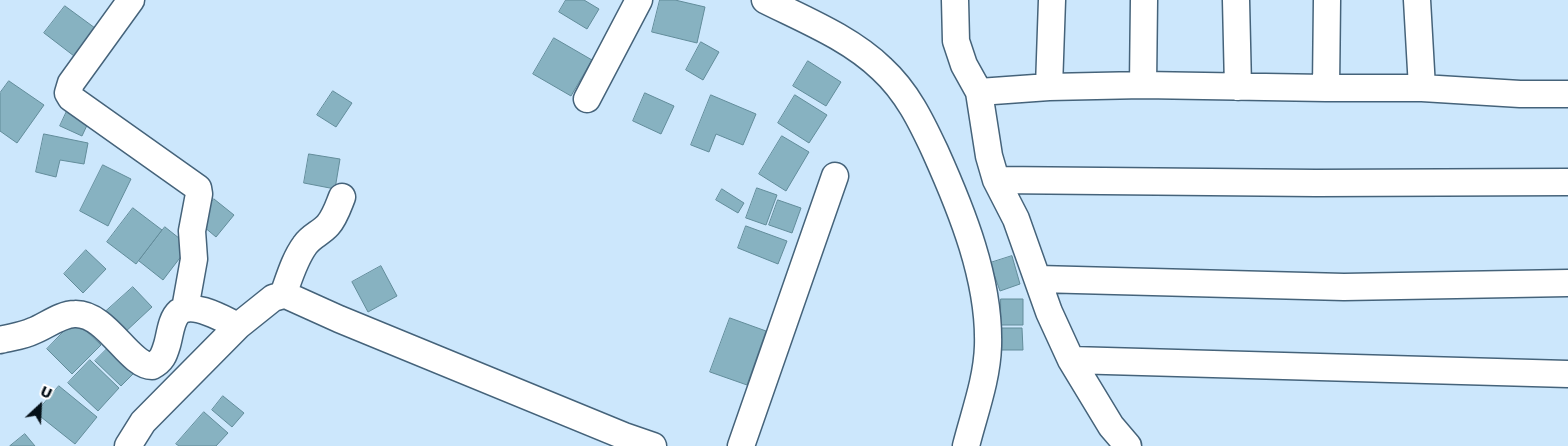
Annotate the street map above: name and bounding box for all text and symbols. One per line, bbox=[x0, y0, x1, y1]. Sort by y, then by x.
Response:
north arrow bbox=[15, 381, 65, 431]
text: U bbox=[38, 383, 55, 402]

